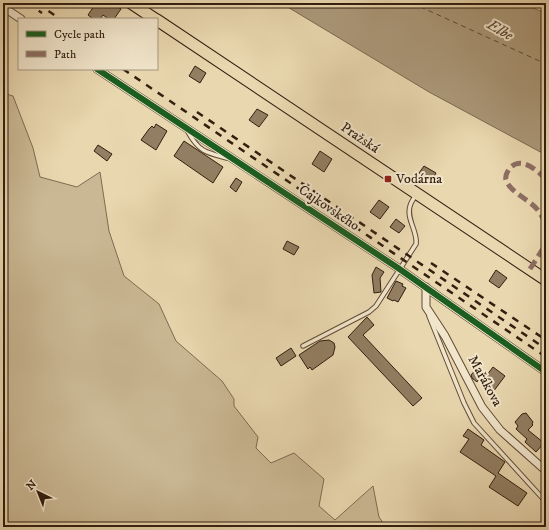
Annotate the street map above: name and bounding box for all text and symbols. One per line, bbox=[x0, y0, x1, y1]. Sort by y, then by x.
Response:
water label: Elbe bbox=[483, 15, 517, 45]
legend bbox=[18, 18, 158, 70]
text: Cycle path bbox=[54, 27, 106, 42]
text: Path bbox=[54, 47, 77, 62]
street label: Pražská bbox=[337, 119, 383, 157]
place label: Vodárna bbox=[395, 170, 442, 188]
marker: Vodárna bbox=[383, 174, 393, 184]
street label: Čajkovského bbox=[295, 181, 363, 235]
street label: Mařákova bbox=[464, 352, 506, 410]
north arrow bbox=[18, 472, 58, 512]
text: N bbox=[24, 477, 40, 494]

